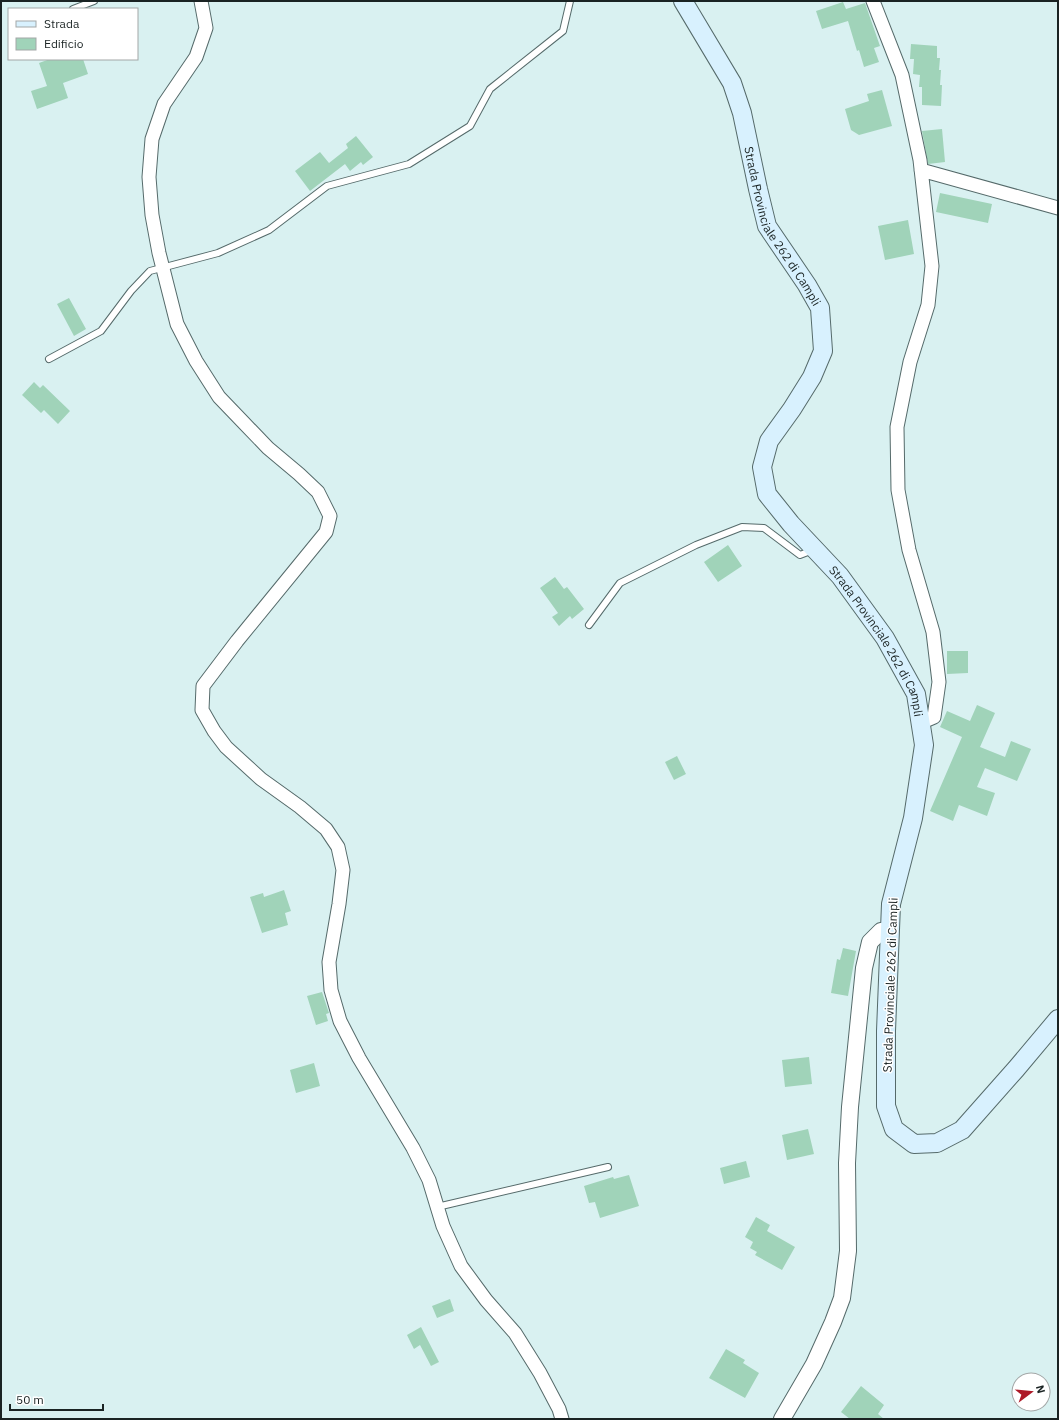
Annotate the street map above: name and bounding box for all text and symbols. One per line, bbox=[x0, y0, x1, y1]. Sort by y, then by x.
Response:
legend bbox=[8, 8, 138, 60]
text: Strada bbox=[44, 16, 80, 31]
text: Edificio bbox=[44, 36, 84, 51]
street label: Strada Provinciale 262 di Campli bbox=[742, 145, 825, 308]
street label: Strada Provinciale 262 di Campli bbox=[826, 562, 927, 718]
street label: Strada Provinciale 262 di Campli bbox=[879, 897, 901, 1073]
north arrow bbox=[1011, 1372, 1051, 1412]
text: N bbox=[1033, 1383, 1048, 1395]
scale bar bbox=[10, 1386, 103, 1412]
text: 50 m bbox=[16, 1392, 44, 1407]

